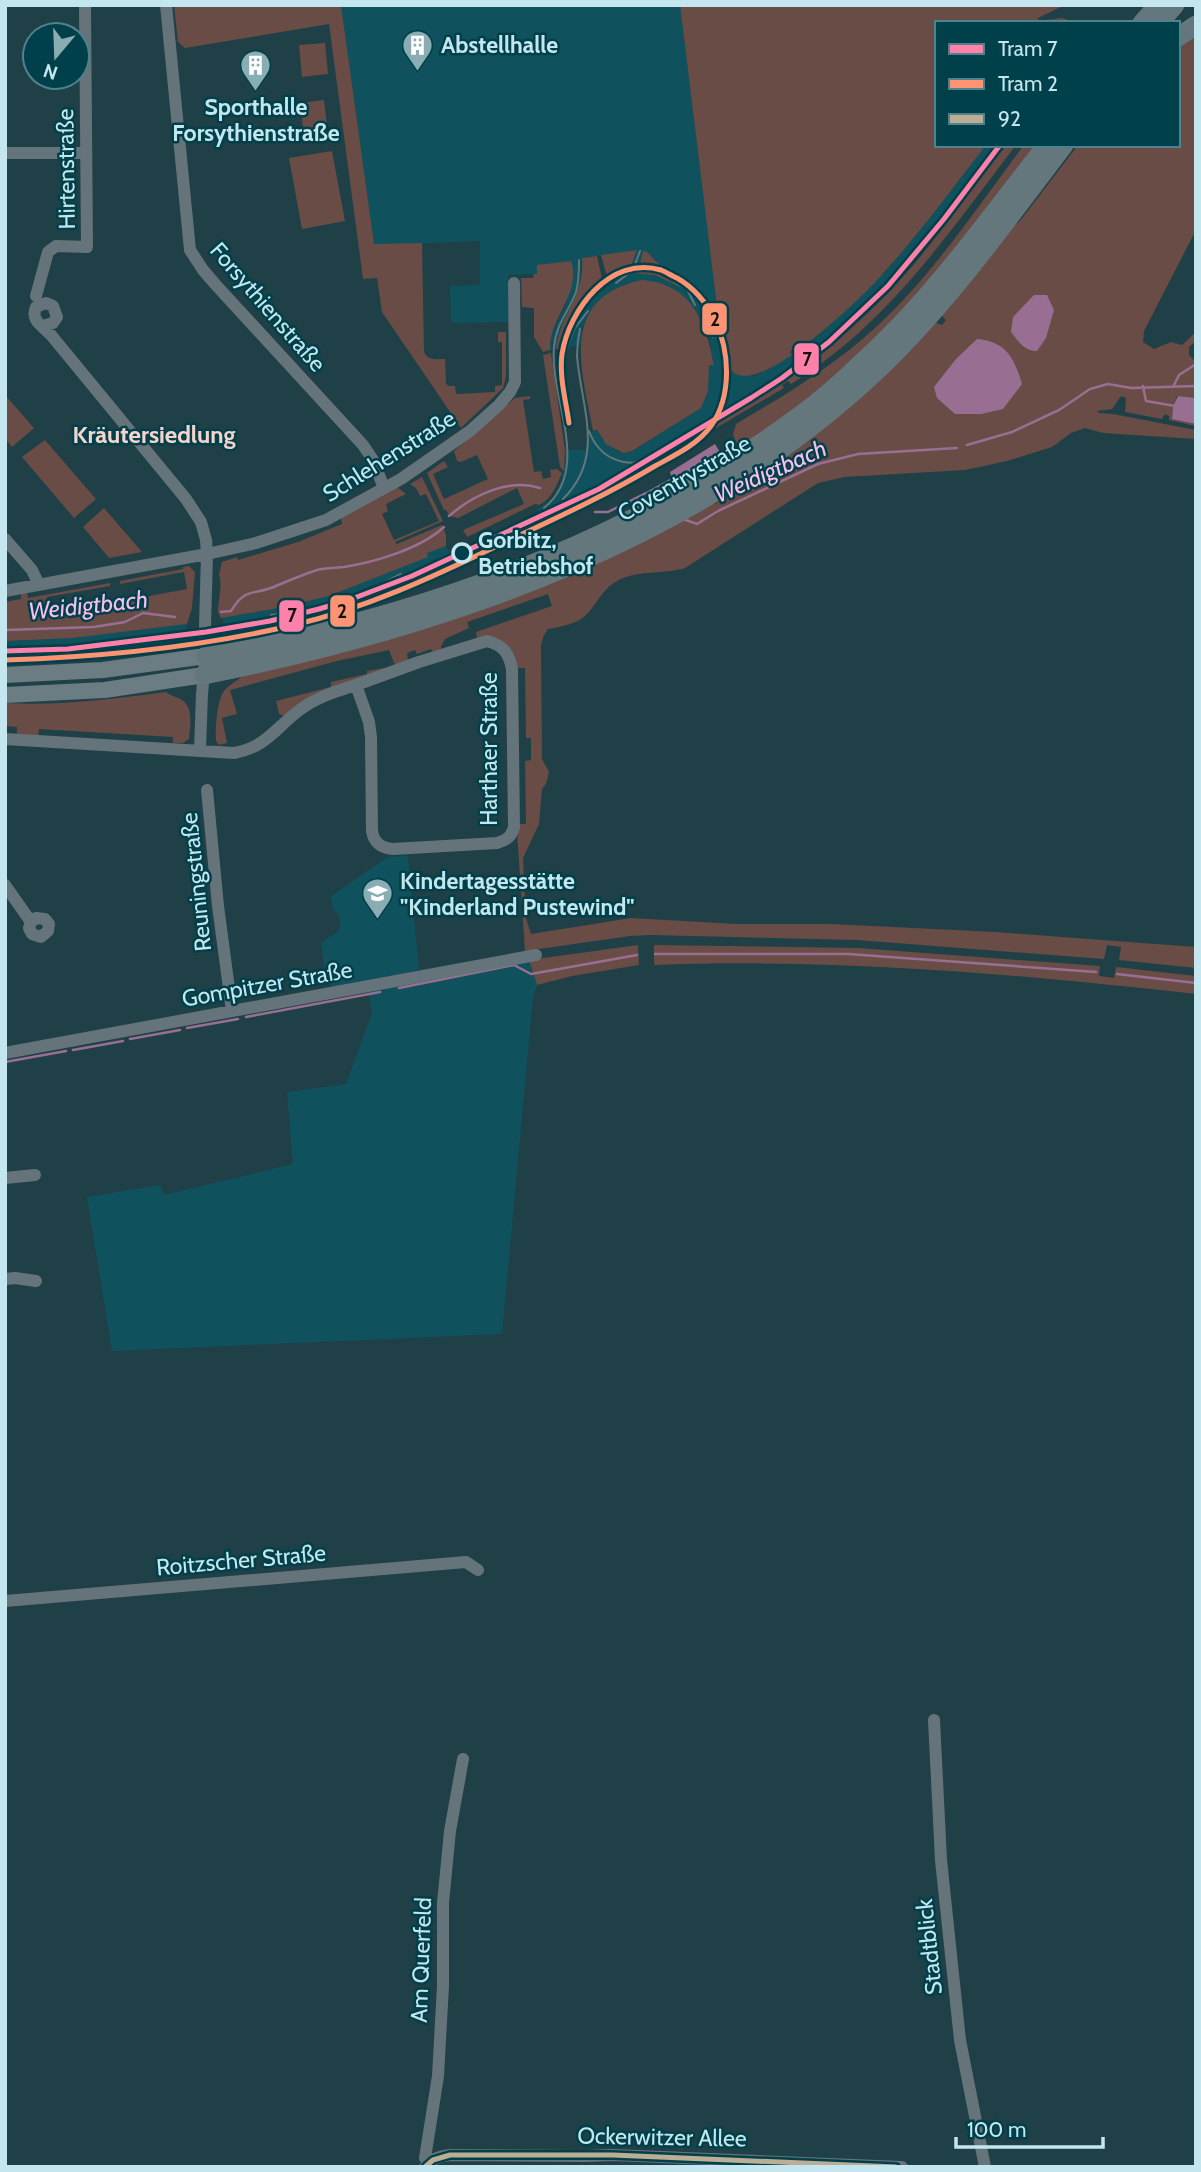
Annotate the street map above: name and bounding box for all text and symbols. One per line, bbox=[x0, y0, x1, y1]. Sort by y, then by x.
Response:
north arrow bbox=[21, 21, 91, 91]
legend bbox=[935, 21, 1180, 147]
building icon: Abstellhalle bbox=[401, 28, 435, 72]
place label: Abstellhalle bbox=[441, 31, 558, 59]
text: Tram 7 bbox=[998, 36, 1058, 61]
building icon: Sporthalle Forsythienstraße bbox=[239, 49, 273, 93]
text: N bbox=[41, 59, 61, 85]
text: Tram 2 bbox=[998, 71, 1058, 96]
place label: Sporthalle Forsythienstraße bbox=[172, 93, 340, 147]
text: 92 bbox=[998, 106, 1021, 131]
street label: Hirtenstraße bbox=[51, 108, 81, 230]
street label: Forsythienstraße bbox=[204, 237, 332, 378]
line badge: 2 bbox=[701, 302, 728, 336]
text: 2 bbox=[710, 308, 720, 331]
line badge: 7 bbox=[793, 342, 820, 376]
text: 7 bbox=[802, 348, 812, 371]
street label: Schlehenstraße bbox=[318, 404, 461, 508]
district label: Kräutersiedlung bbox=[72, 420, 236, 449]
street label: Coventrystraße bbox=[613, 429, 756, 527]
water label: Weidigtbach bbox=[709, 433, 831, 509]
place label: Gorbitz, Betriebshof bbox=[478, 526, 594, 580]
marker: Gorbitz, Betriebshof bbox=[452, 543, 472, 563]
water label: Weidigtbach bbox=[27, 584, 149, 626]
line badge: 2 bbox=[329, 594, 356, 628]
line badge: 7 bbox=[278, 599, 305, 633]
text: 2 bbox=[337, 600, 347, 623]
text: 7 bbox=[287, 604, 297, 627]
street label: Harthaer Straße bbox=[475, 672, 503, 826]
street label: Reuningstraße bbox=[175, 811, 217, 953]
place label: Kindertagesstätte "Kinderland Pustewind" bbox=[400, 867, 634, 921]
school or university icon: Kindertagesstätte "Kinderland Pustewind" bbox=[360, 877, 394, 921]
street label: Gompitzer Straße bbox=[180, 955, 354, 1013]
street label: Roitzscher Straße bbox=[155, 1539, 327, 1581]
street label: Am Querfeld bbox=[405, 1897, 437, 2023]
street label: Stadtblick bbox=[910, 1897, 948, 1996]
scale bar bbox=[956, 2106, 1103, 2150]
text: 100 m bbox=[967, 2117, 1026, 2142]
street label: Ockerwitzer Allee bbox=[577, 2122, 747, 2152]

